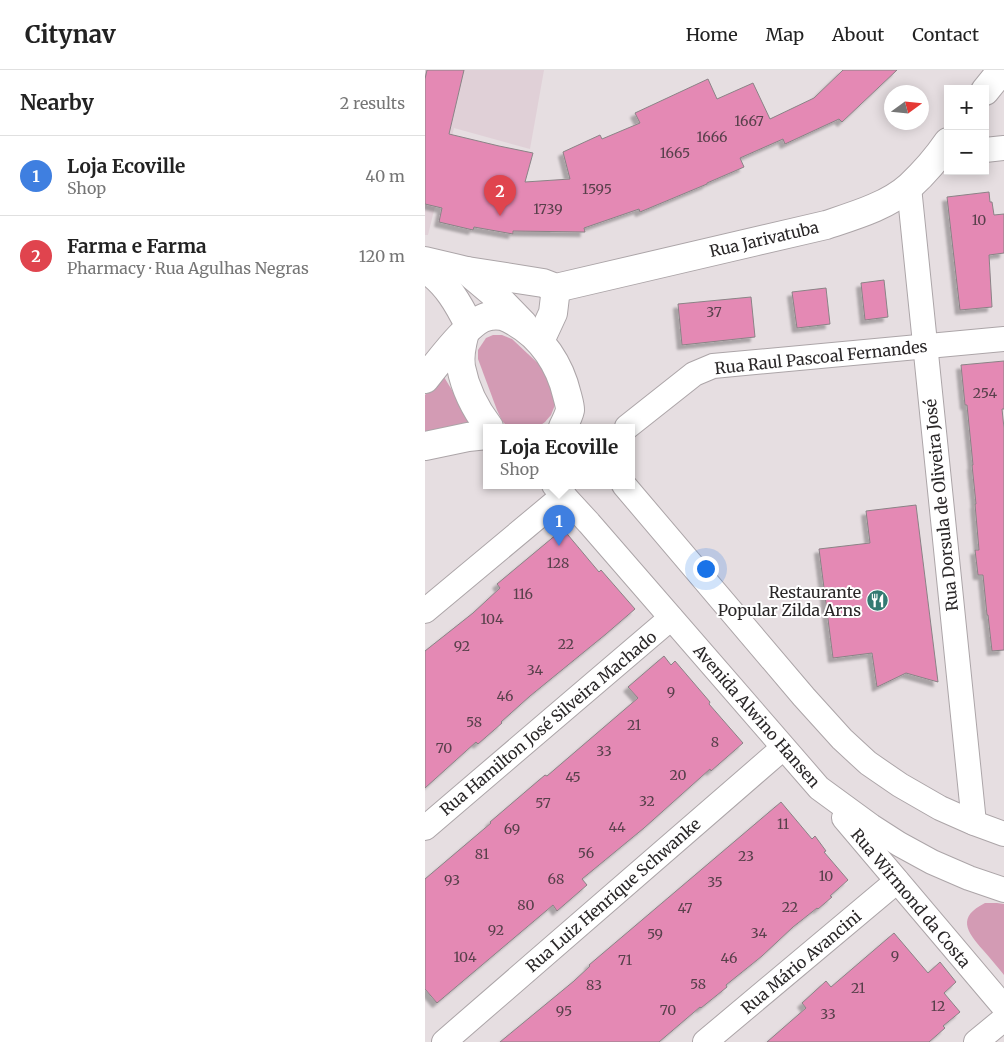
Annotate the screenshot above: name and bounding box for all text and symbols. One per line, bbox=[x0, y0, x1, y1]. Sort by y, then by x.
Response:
text: Citynav bbox=[25, 19, 116, 50]
text: Home bbox=[686, 23, 738, 46]
text: Map bbox=[766, 23, 804, 46]
text: About bbox=[832, 23, 884, 46]
text: Contact bbox=[912, 23, 979, 46]
north arrow bbox=[884, 85, 929, 130]
map controls bbox=[944, 85, 989, 175]
button: + bbox=[944, 85, 989, 130]
text: Nearby bbox=[20, 89, 94, 116]
text: 2 results bbox=[340, 93, 405, 113]
house number: 1667 bbox=[734, 112, 764, 130]
house number: 1666 bbox=[696, 128, 728, 146]
button: − bbox=[944, 130, 989, 175]
house number: 1665 bbox=[660, 144, 690, 162]
text: Loja Ecoville bbox=[67, 154, 185, 178]
text: 1 bbox=[32, 166, 40, 186]
text: 40 m bbox=[365, 166, 405, 186]
pin: 2 bbox=[484, 175, 516, 216]
text: Shop bbox=[67, 178, 106, 198]
house number: 1595 bbox=[582, 180, 612, 198]
house number: 1739 bbox=[533, 200, 563, 218]
house number: 10 bbox=[972, 211, 986, 229]
street label: Rua Jarivatuba bbox=[708, 217, 821, 261]
text: Farma e Farma bbox=[67, 234, 207, 258]
text: 2 bbox=[31, 246, 41, 266]
text: 120 m bbox=[359, 246, 405, 266]
text: Pharmacy · Rua Agulhas Negras bbox=[67, 258, 309, 278]
house number: 37 bbox=[706, 303, 722, 321]
street label: Rua Raul Pascoal Fernandes bbox=[714, 336, 928, 378]
house number: 254 bbox=[973, 384, 998, 402]
street label: Rua Dorsula de Oliveira José bbox=[920, 398, 962, 612]
popup bbox=[483, 424, 635, 489]
text: Loja Ecoville bbox=[500, 435, 618, 459]
text: Shop bbox=[500, 459, 539, 479]
pin: 1 bbox=[543, 505, 575, 546]
house number: 128 bbox=[547, 554, 569, 572]
your location bbox=[693, 556, 719, 582]
place label: Restaurante Popular Zilda Arns bbox=[718, 582, 861, 620]
house number: 116 bbox=[513, 585, 533, 603]
restaurant icon: Restaurante Popular Zilda Arns bbox=[865, 589, 889, 613]
house number: 104 bbox=[480, 610, 504, 628]
street label: Rua Hamilton José Silveira Machado bbox=[436, 626, 660, 820]
house number: 22 bbox=[558, 635, 574, 653]
house number: 92 bbox=[454, 637, 470, 655]
street label: Avenida Alwino Hansen bbox=[689, 640, 825, 792]
house number: 34 bbox=[527, 661, 544, 679]
house number: 9 bbox=[667, 683, 675, 701]
house number: 46 bbox=[497, 687, 513, 705]
house number: 58 bbox=[466, 713, 482, 731]
house number: 21 bbox=[627, 716, 641, 734]
house number: 8 bbox=[711, 733, 719, 751]
house number: 70 bbox=[436, 739, 452, 757]
house number: 33 bbox=[596, 742, 612, 760]
house number: 20 bbox=[669, 766, 687, 784]
house number: 45 bbox=[565, 768, 581, 786]
house number: 32 bbox=[639, 792, 655, 810]
house number: 57 bbox=[535, 794, 551, 812]
street label: Rua Luiz Henrique Schwanke bbox=[522, 814, 704, 976]
house number: 11 bbox=[777, 815, 789, 833]
house number: 44 bbox=[608, 818, 626, 836]
house number: 69 bbox=[504, 820, 520, 838]
street label: Rua Wirmond da Costa bbox=[847, 824, 975, 972]
house number: 56 bbox=[578, 844, 594, 862]
house number: 81 bbox=[475, 845, 489, 863]
house number: 23 bbox=[738, 847, 754, 865]
house number: 10 bbox=[819, 867, 833, 885]
house number: 68 bbox=[548, 870, 564, 888]
house number: 93 bbox=[444, 871, 460, 889]
house number: 35 bbox=[707, 873, 723, 891]
house number: 80 bbox=[517, 896, 535, 914]
house number: 22 bbox=[782, 898, 798, 916]
house number: 47 bbox=[677, 899, 693, 917]
street label: Rua Mário Avancini bbox=[737, 906, 865, 1018]
house number: 92 bbox=[488, 921, 504, 939]
house number: 34 bbox=[751, 924, 768, 942]
house number: 59 bbox=[647, 925, 663, 943]
house number: 9 bbox=[891, 947, 899, 965]
house number: 104 bbox=[453, 948, 477, 966]
house number: 46 bbox=[721, 949, 737, 967]
house number: 71 bbox=[618, 951, 632, 969]
house number: 58 bbox=[690, 975, 706, 993]
house number: 83 bbox=[586, 976, 602, 994]
house number: 21 bbox=[851, 979, 865, 997]
house number: 12 bbox=[931, 997, 945, 1015]
house number: 70 bbox=[660, 1001, 676, 1019]
house number: 95 bbox=[556, 1002, 572, 1020]
house number: 33 bbox=[820, 1005, 836, 1023]

